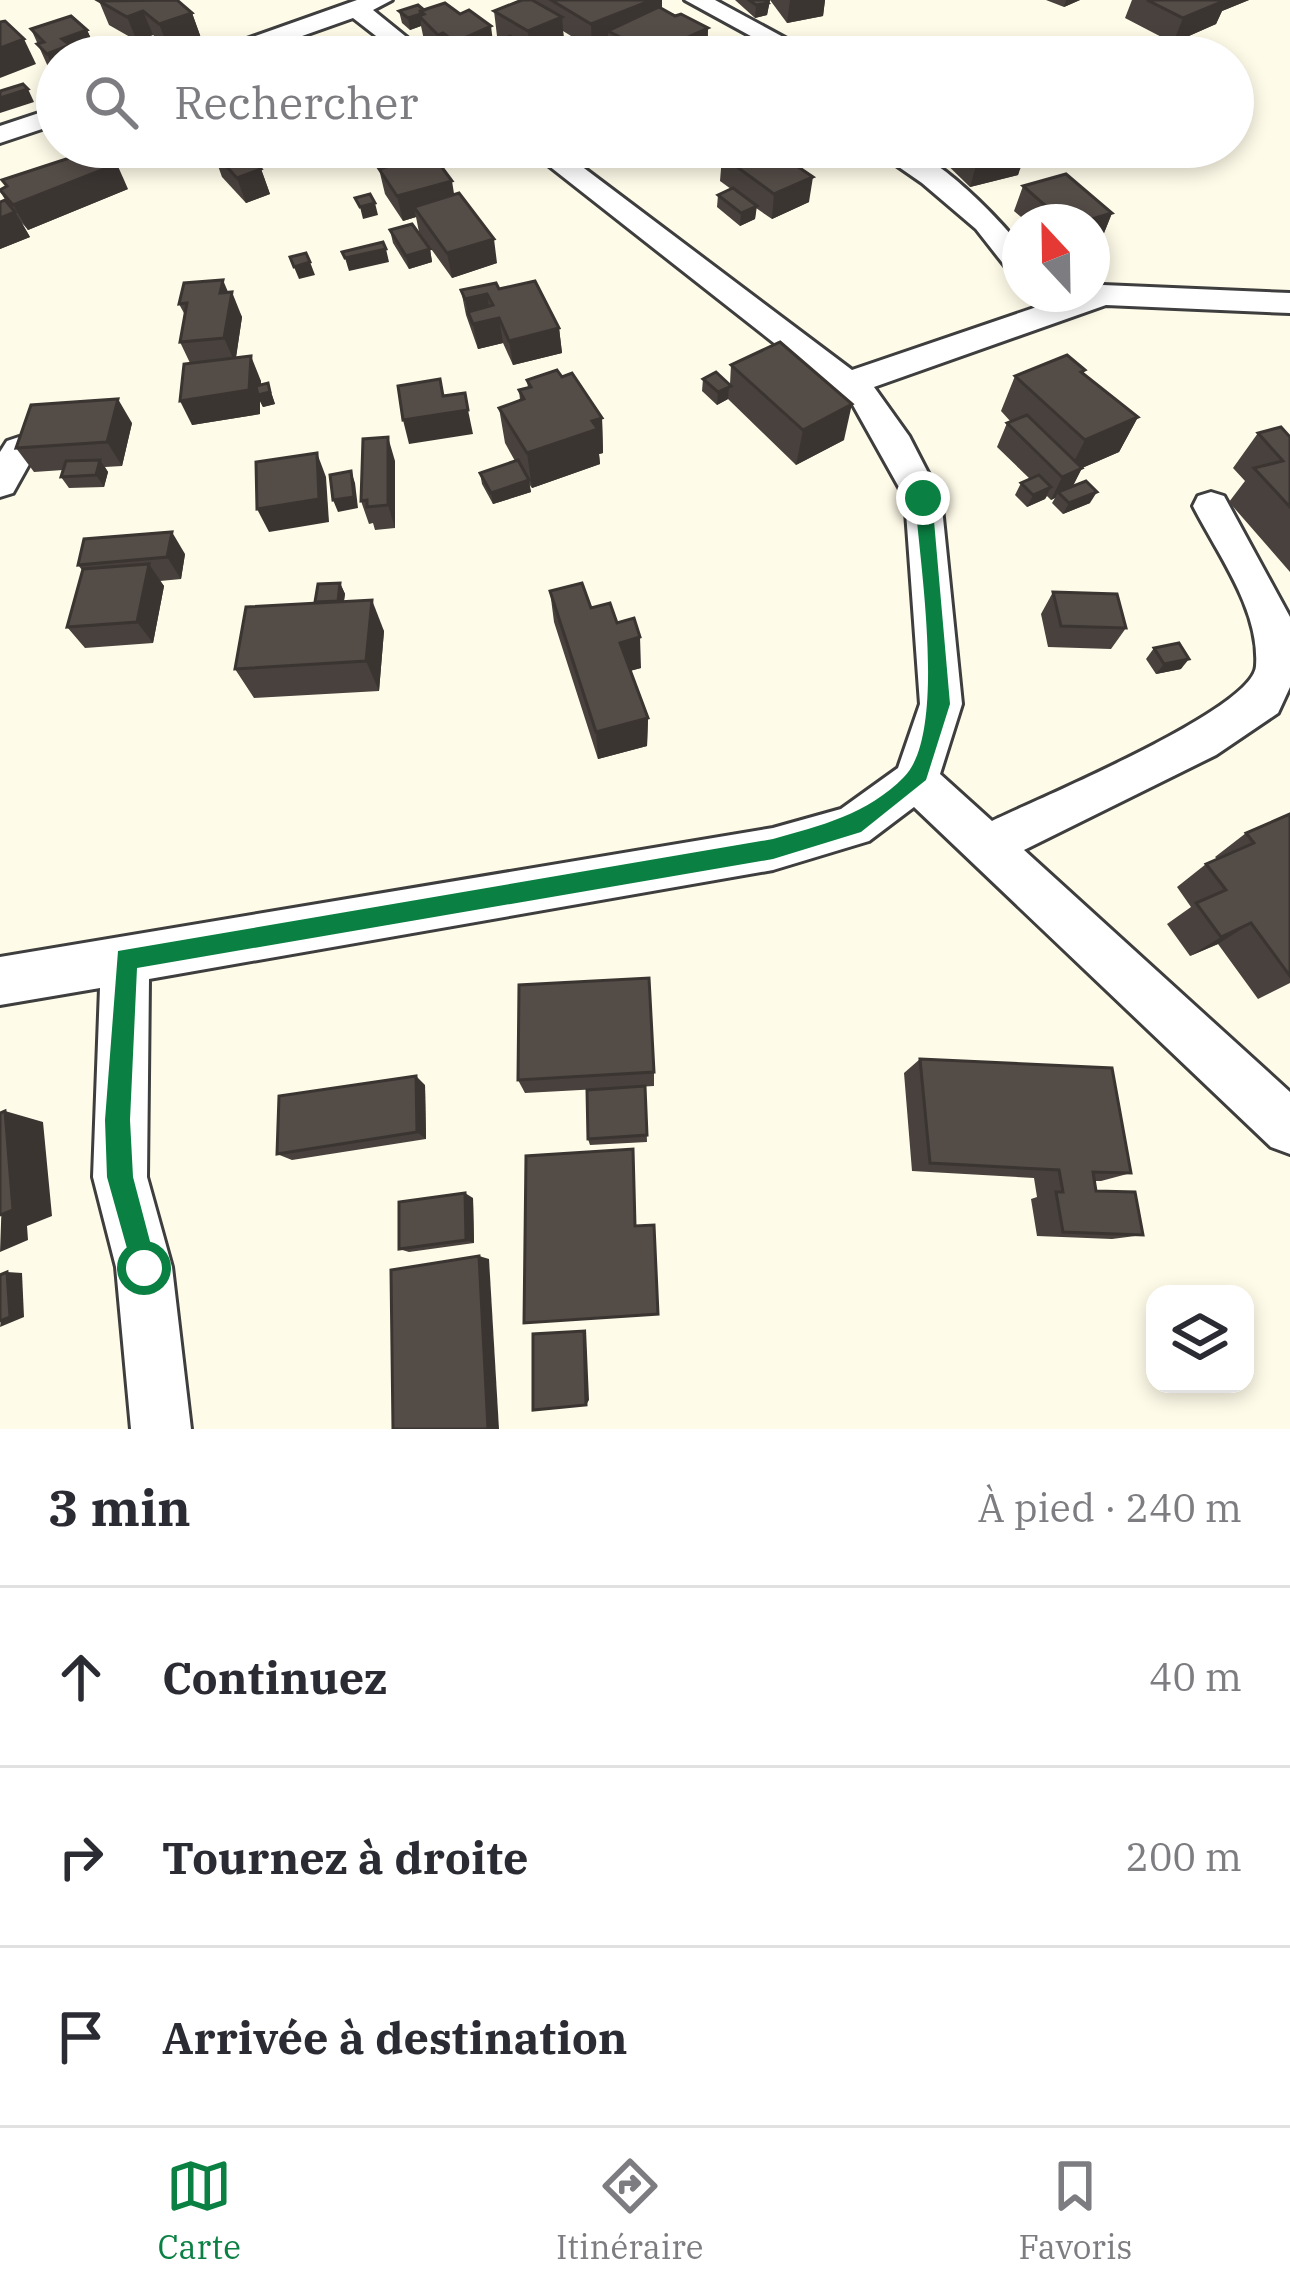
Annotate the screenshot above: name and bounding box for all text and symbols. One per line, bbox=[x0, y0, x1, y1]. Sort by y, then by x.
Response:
search box bbox=[36, 36, 1254, 168]
icon: search bbox=[78, 69, 144, 135]
text: Rechercher bbox=[174, 73, 418, 131]
north arrow bbox=[1002, 204, 1110, 312]
route end bbox=[896, 471, 950, 525]
route start bbox=[117, 1241, 171, 1295]
map controls bbox=[1146, 1285, 1254, 1393]
button: layers bbox=[1146, 1285, 1254, 1393]
text: 3 min bbox=[48, 1474, 191, 1540]
text: À pied · 240 m bbox=[978, 1482, 1242, 1533]
icon: ahead bbox=[48, 1644, 114, 1710]
text: Continuez bbox=[162, 1648, 387, 1706]
text: 40 m bbox=[1149, 1651, 1242, 1702]
icon: right bbox=[48, 1824, 114, 1890]
text: Tournez à droite bbox=[162, 1828, 528, 1886]
text: 200 m bbox=[1126, 1831, 1242, 1882]
icon: arrive bbox=[48, 2004, 114, 2070]
text: Arrivée à destination bbox=[162, 2008, 628, 2066]
tab: Carte bbox=[158, 2153, 241, 2268]
tab: Itinéraire bbox=[556, 2153, 704, 2268]
tab: Favoris bbox=[1019, 2153, 1132, 2268]

